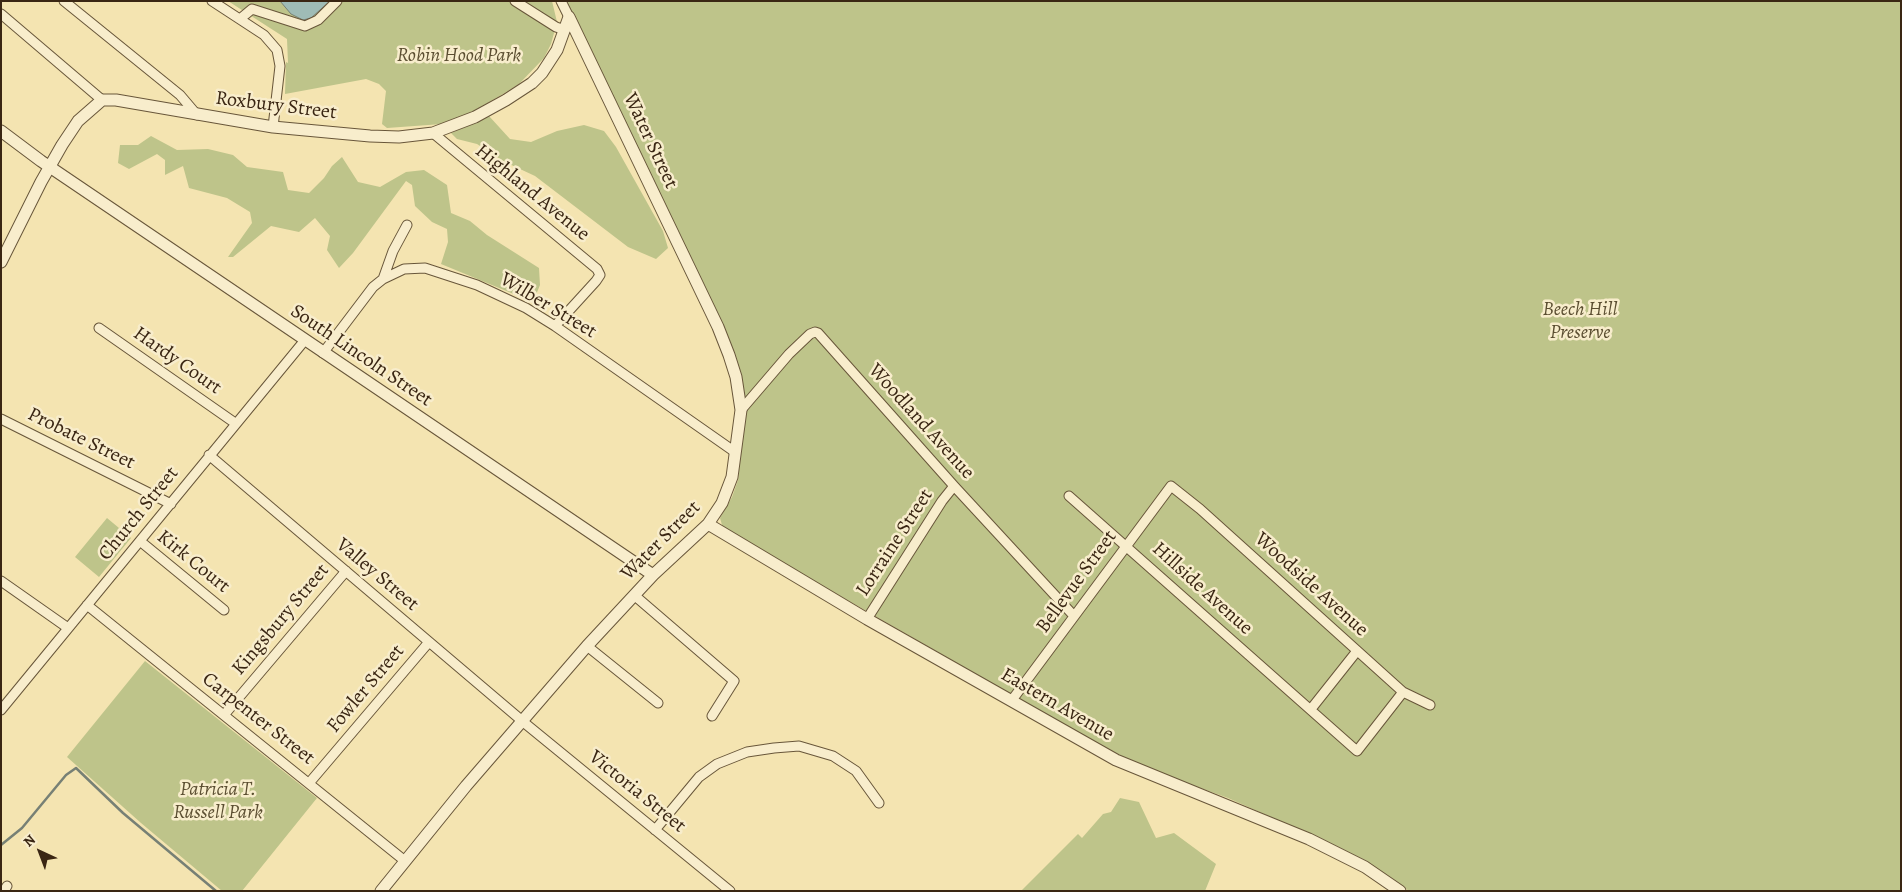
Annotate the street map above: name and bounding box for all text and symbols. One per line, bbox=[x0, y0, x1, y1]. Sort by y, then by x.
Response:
park label: Robin Hood Park bbox=[397, 44, 521, 68]
street label: Roxbury Street bbox=[214, 87, 338, 125]
street label: Water Street bbox=[617, 89, 683, 193]
street label: Highland Avenue bbox=[470, 139, 594, 247]
street label: Wilber Street bbox=[495, 268, 601, 344]
park label: Beech Hill Preserve bbox=[1542, 298, 1618, 345]
street label: South Lincoln Street bbox=[285, 300, 437, 412]
street label: Hardy Court bbox=[128, 322, 226, 400]
street label: Woodland Avenue bbox=[863, 359, 979, 485]
street label: Probate Street bbox=[23, 403, 139, 475]
street label: Church Street bbox=[94, 462, 184, 566]
street label: Lorraine Street bbox=[851, 485, 939, 601]
street label: Water Street bbox=[616, 496, 706, 586]
street label: Kirk Court bbox=[152, 525, 234, 599]
street label: Bellevue Street bbox=[1032, 526, 1122, 638]
street label: Woodside Avenue bbox=[1249, 528, 1373, 642]
street label: Valley Street bbox=[331, 533, 423, 617]
street label: Hillside Avenue bbox=[1147, 538, 1257, 640]
street label: Kingsbury Street bbox=[227, 559, 335, 681]
street label: Fowler Street bbox=[322, 640, 410, 738]
street label: Eastern Avenue bbox=[996, 663, 1118, 747]
street label: Carpenter Street bbox=[197, 668, 319, 770]
street label: Victoria Street bbox=[584, 746, 690, 838]
park label: Patricia T. Russell Park bbox=[173, 778, 263, 825]
north arrow bbox=[15, 827, 65, 877]
text: N bbox=[19, 830, 40, 851]

